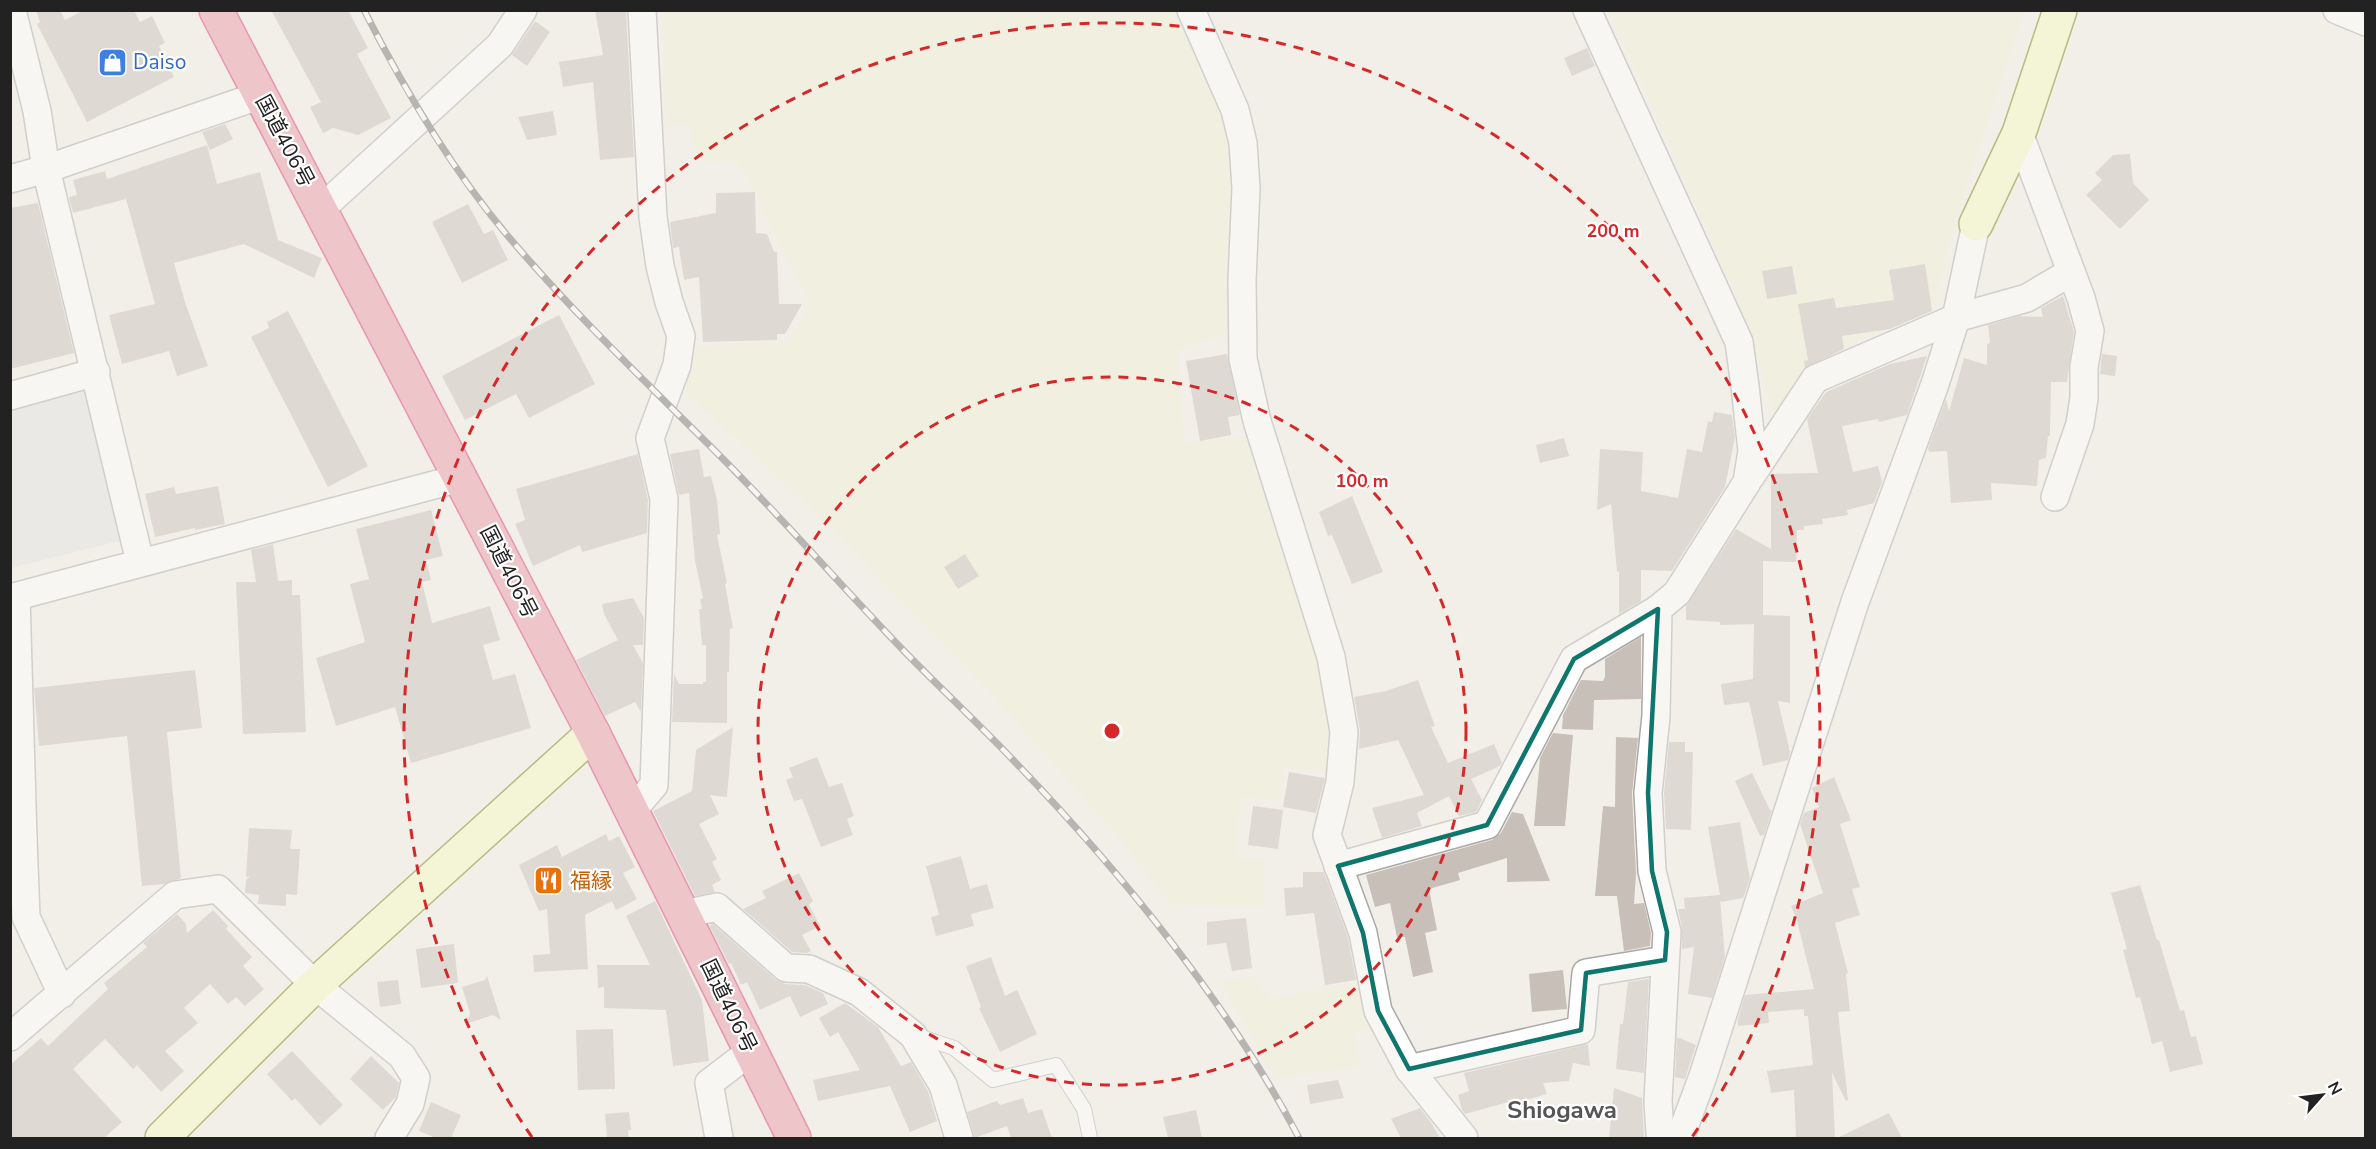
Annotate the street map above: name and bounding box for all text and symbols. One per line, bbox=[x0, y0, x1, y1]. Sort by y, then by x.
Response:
shop icon: Daiso bbox=[96, 46, 128, 78]
place label: Daiso bbox=[133, 48, 186, 76]
street label: 国道406号 bbox=[249, 90, 321, 192]
text: 200 m bbox=[1586, 219, 1640, 243]
text: 100 m bbox=[1335, 469, 1389, 493]
street label: 国道406号 bbox=[474, 521, 544, 623]
centre of rings bbox=[1102, 721, 1122, 741]
restaurant icon: 福縁 bbox=[533, 865, 565, 897]
place label: 福縁 bbox=[570, 867, 612, 895]
street label: 国道406号 bbox=[694, 955, 764, 1057]
north arrow bbox=[2292, 1065, 2352, 1125]
text: N bbox=[2322, 1078, 2347, 1099]
district label: Shiogawa bbox=[1507, 1094, 1617, 1126]

